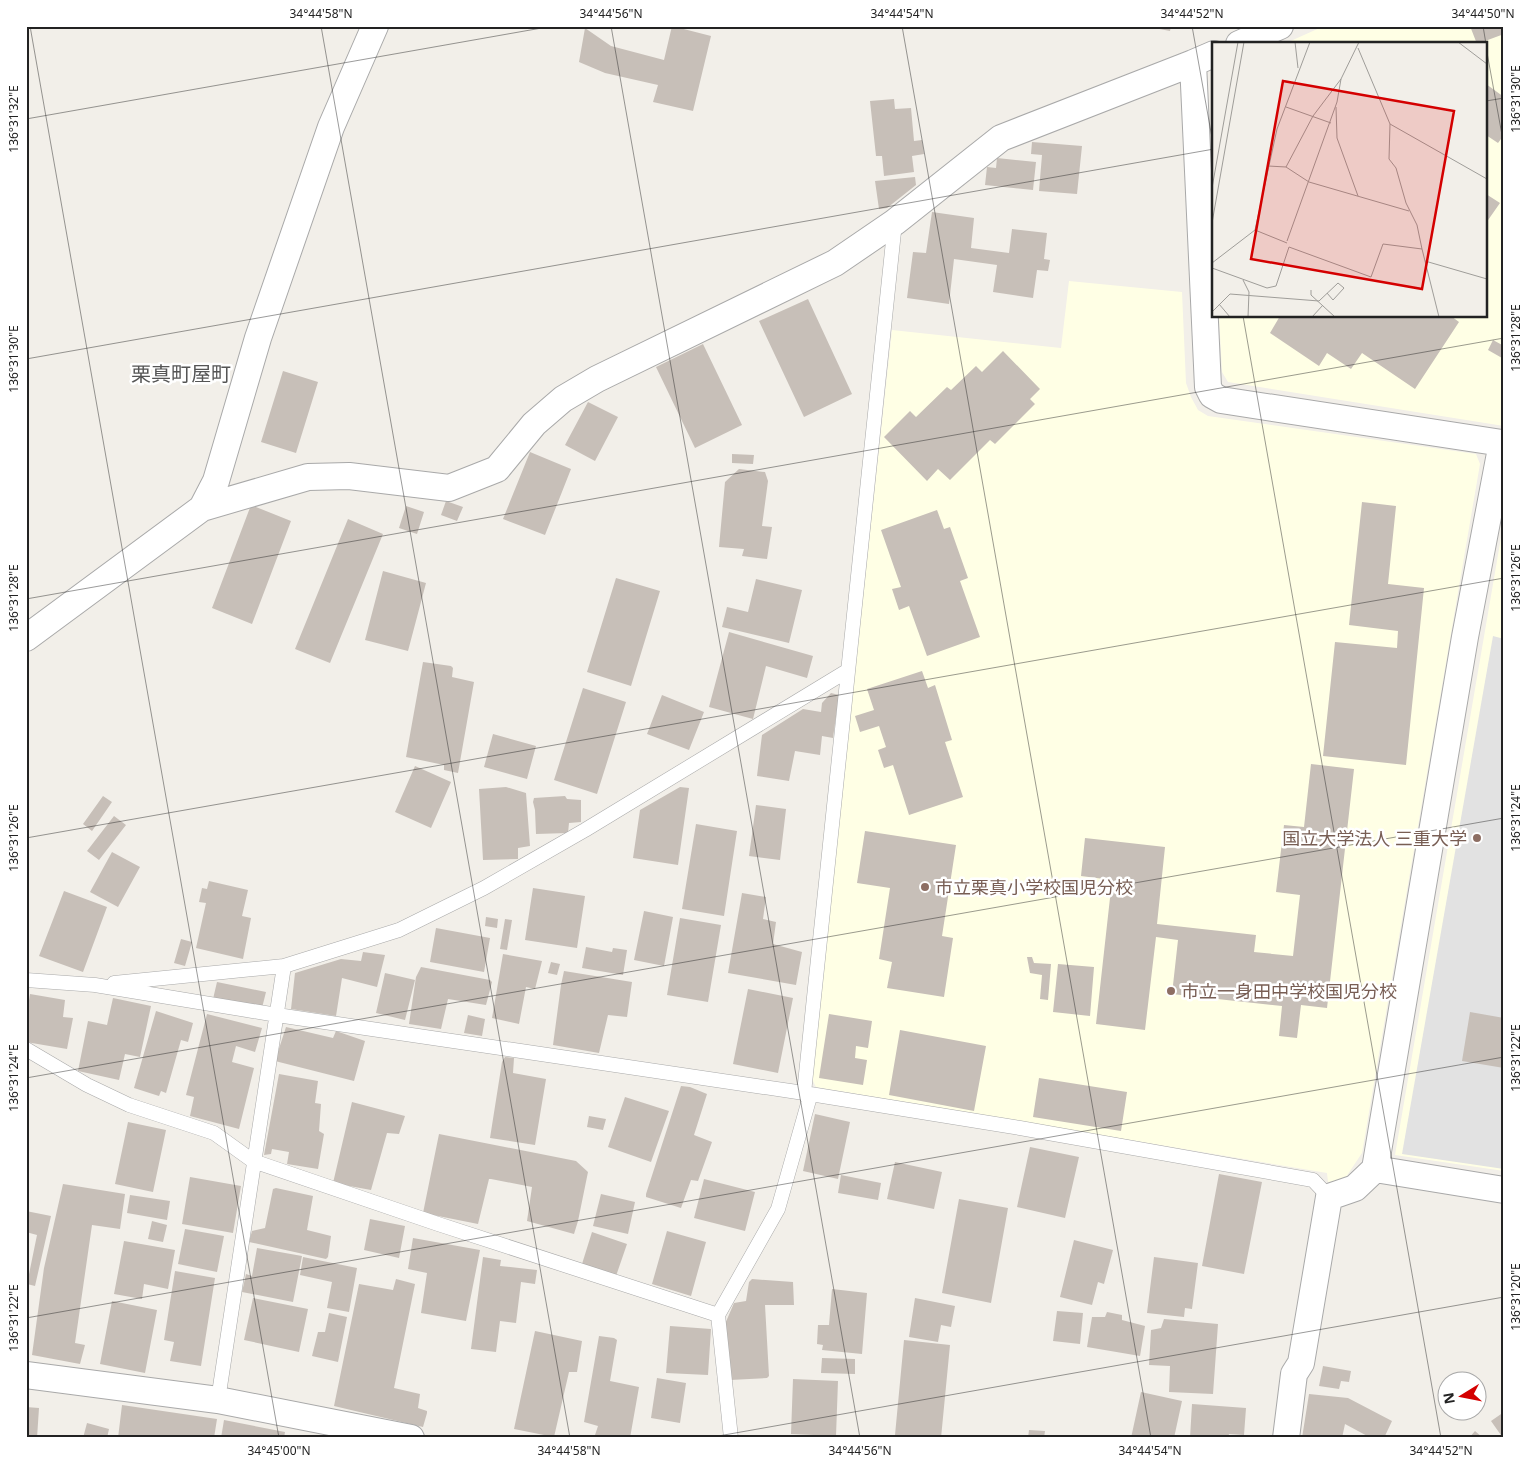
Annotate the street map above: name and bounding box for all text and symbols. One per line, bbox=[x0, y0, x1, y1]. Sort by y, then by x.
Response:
text: 34°44'58"N bbox=[289, 5, 353, 22]
text: 34°44'56"N bbox=[579, 5, 643, 22]
text: 34°44'54"N bbox=[870, 5, 934, 22]
text: 34°44'52"N bbox=[1160, 5, 1224, 22]
text: 34°44'50"N bbox=[1451, 5, 1515, 22]
inset map bbox=[1212, 42, 1488, 318]
text: 136°31'30"E bbox=[1507, 65, 1524, 133]
text: 136°31'32"E bbox=[5, 85, 22, 153]
text: 136°31'28"E bbox=[1507, 304, 1524, 372]
text: 136°31'30"E bbox=[5, 325, 22, 393]
district label: 栗真町屋町 bbox=[131, 360, 231, 387]
text: 136°31'26"E bbox=[1507, 544, 1524, 612]
text: 136°31'28"E bbox=[5, 564, 22, 632]
text: 136°31'24"E bbox=[1507, 784, 1524, 852]
text: 136°31'26"E bbox=[5, 804, 22, 872]
place label: 国立大学法人 三重大学 bbox=[1282, 826, 1467, 850]
marker: 国立大学法人 三重大学 bbox=[1471, 832, 1483, 844]
place label: 市立栗真小学校国児分校 bbox=[935, 875, 1133, 899]
marker: 市立栗真小学校国児分校 bbox=[919, 881, 931, 893]
place label: 市立一身田中学校国児分校 bbox=[1181, 979, 1397, 1003]
marker: 市立一身田中学校国児分校 bbox=[1165, 985, 1177, 997]
text: 136°31'22"E bbox=[1507, 1024, 1524, 1092]
text: 136°31'24"E bbox=[5, 1044, 22, 1112]
text: 136°31'20"E bbox=[1507, 1263, 1524, 1331]
text: 136°31'22"E bbox=[5, 1284, 22, 1352]
north arrow bbox=[1438, 1372, 1488, 1422]
text: N bbox=[1438, 1391, 1459, 1406]
text: 34°45'00"N bbox=[247, 1442, 311, 1459]
text: 34°44'58"N bbox=[537, 1442, 601, 1459]
text: 34°44'56"N bbox=[828, 1442, 892, 1459]
text: 34°44'54"N bbox=[1118, 1442, 1182, 1459]
text: 34°44'52"N bbox=[1409, 1442, 1473, 1459]

